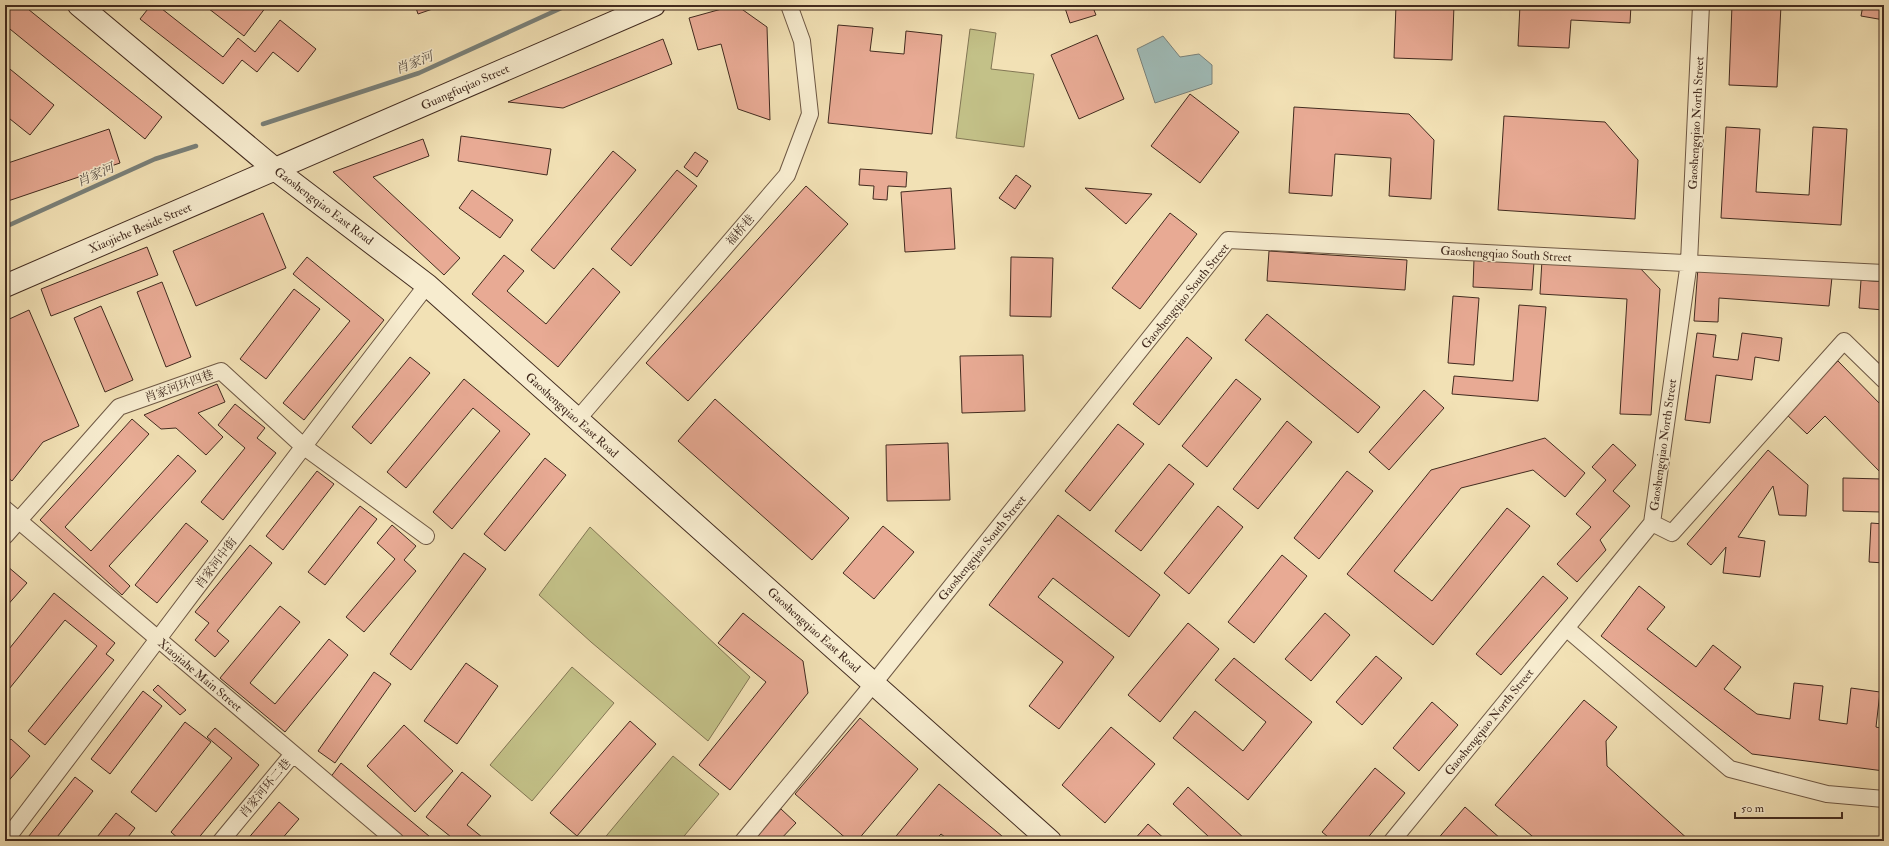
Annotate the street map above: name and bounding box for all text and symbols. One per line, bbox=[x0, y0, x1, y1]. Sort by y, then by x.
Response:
water label: 肖家河 bbox=[393, 48, 437, 77]
street label: Gaoshengqiao North Street bbox=[1686, 56, 1707, 190]
street label: Guangfuqiao Street bbox=[419, 61, 512, 114]
water label: 肖家河 bbox=[74, 159, 118, 190]
street label: Gaoshengqiao East Road bbox=[271, 164, 376, 249]
street label: Xiaojiehe Beside Street bbox=[86, 200, 194, 257]
street label: 福桥巷 bbox=[723, 212, 758, 249]
street label: Gaoshengqiao South Street bbox=[1138, 241, 1233, 352]
street label: Gaoshengqiao South Street bbox=[1440, 244, 1572, 265]
street label: 肖家河环四巷 bbox=[143, 367, 216, 406]
street label: Gaoshengqiao East Road bbox=[522, 370, 621, 461]
street label: Gaoshengqiao North Street bbox=[1647, 378, 1680, 512]
street label: Gaoshengqiao South Street bbox=[935, 493, 1030, 604]
street label: 肖家河中街 bbox=[192, 534, 241, 592]
street label: Gaoshengqiao East Road bbox=[764, 585, 863, 676]
street label: Xiaojiahe Main Street bbox=[155, 636, 245, 715]
street label: Gaoshengqiao North Street bbox=[1442, 666, 1537, 779]
street label: 肖家河环二巷 bbox=[236, 756, 294, 821]
scale bar bbox=[1735, 794, 1842, 820]
text: 50 m bbox=[1741, 801, 1765, 816]

